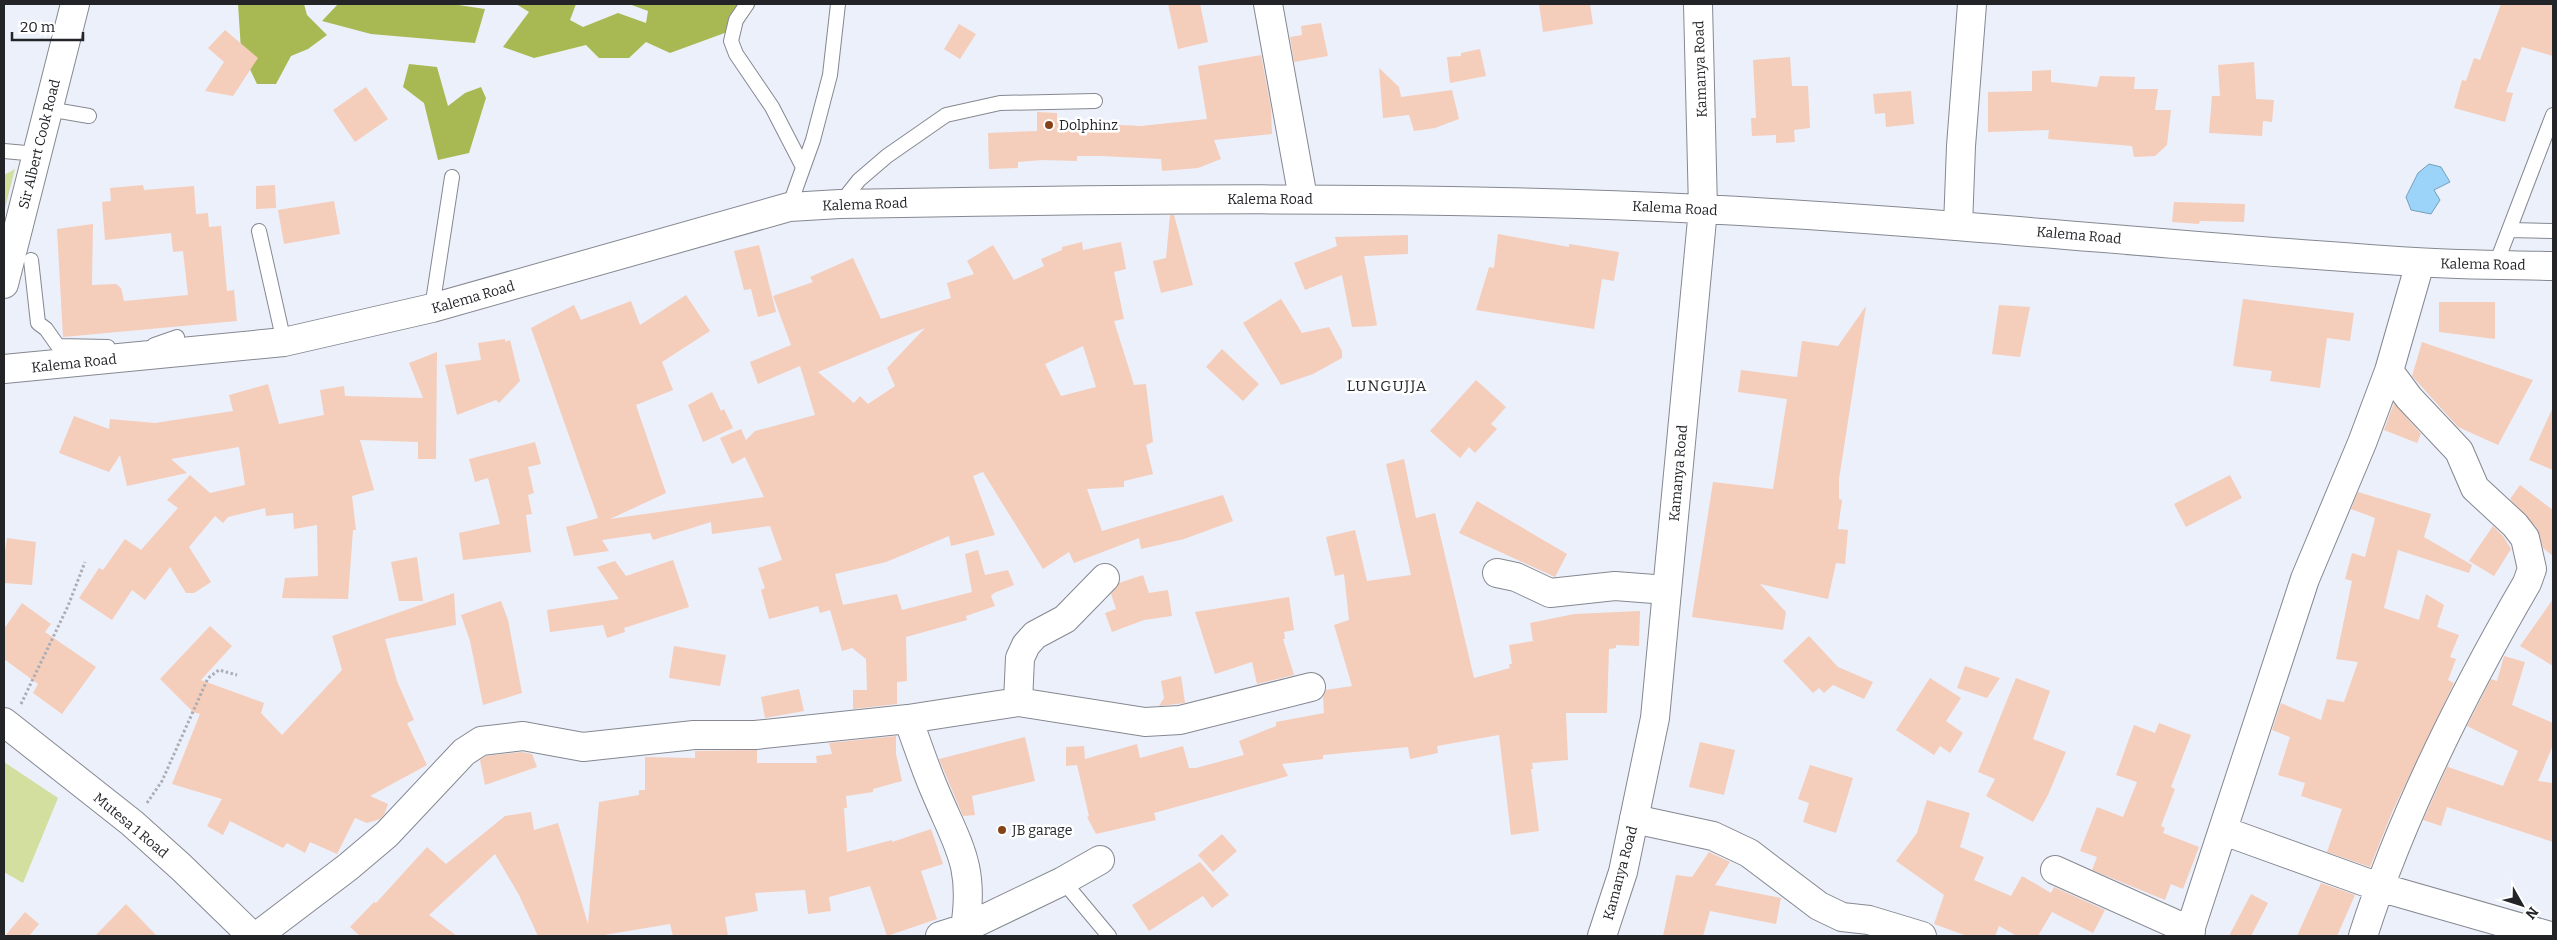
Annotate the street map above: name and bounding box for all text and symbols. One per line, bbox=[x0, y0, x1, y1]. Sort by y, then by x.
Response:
scale bar bbox=[12, 10, 84, 42]
text: 20 m bbox=[20, 18, 56, 36]
street label: Kamanya Road bbox=[1690, 20, 1711, 118]
street label: Sir Albert Cook Road bbox=[15, 77, 64, 211]
place label: Dolphinz bbox=[1059, 117, 1118, 134]
marker: Dolphinz bbox=[1043, 119, 1055, 131]
street label: Kalema Road bbox=[1227, 191, 1313, 208]
street label: Kalema Road bbox=[822, 195, 908, 214]
street label: Kalema Road bbox=[1632, 198, 1718, 219]
street label: Kalema Road bbox=[2036, 223, 2122, 248]
street label: Kalema Road bbox=[2440, 255, 2526, 274]
street label: Kalema Road bbox=[430, 278, 517, 317]
street label: Kalema Road bbox=[31, 351, 117, 376]
district label: LUNGUJJA bbox=[1347, 377, 1427, 395]
street label: Kamanya Road bbox=[1666, 424, 1691, 522]
street label: Mutesa 1 Road bbox=[90, 789, 171, 862]
place label: JB garage bbox=[1011, 822, 1072, 839]
marker: JB garage bbox=[996, 824, 1008, 836]
street label: Kamanya Road bbox=[1600, 824, 1641, 922]
north arrow bbox=[2497, 880, 2547, 930]
text: N bbox=[2522, 903, 2542, 923]

